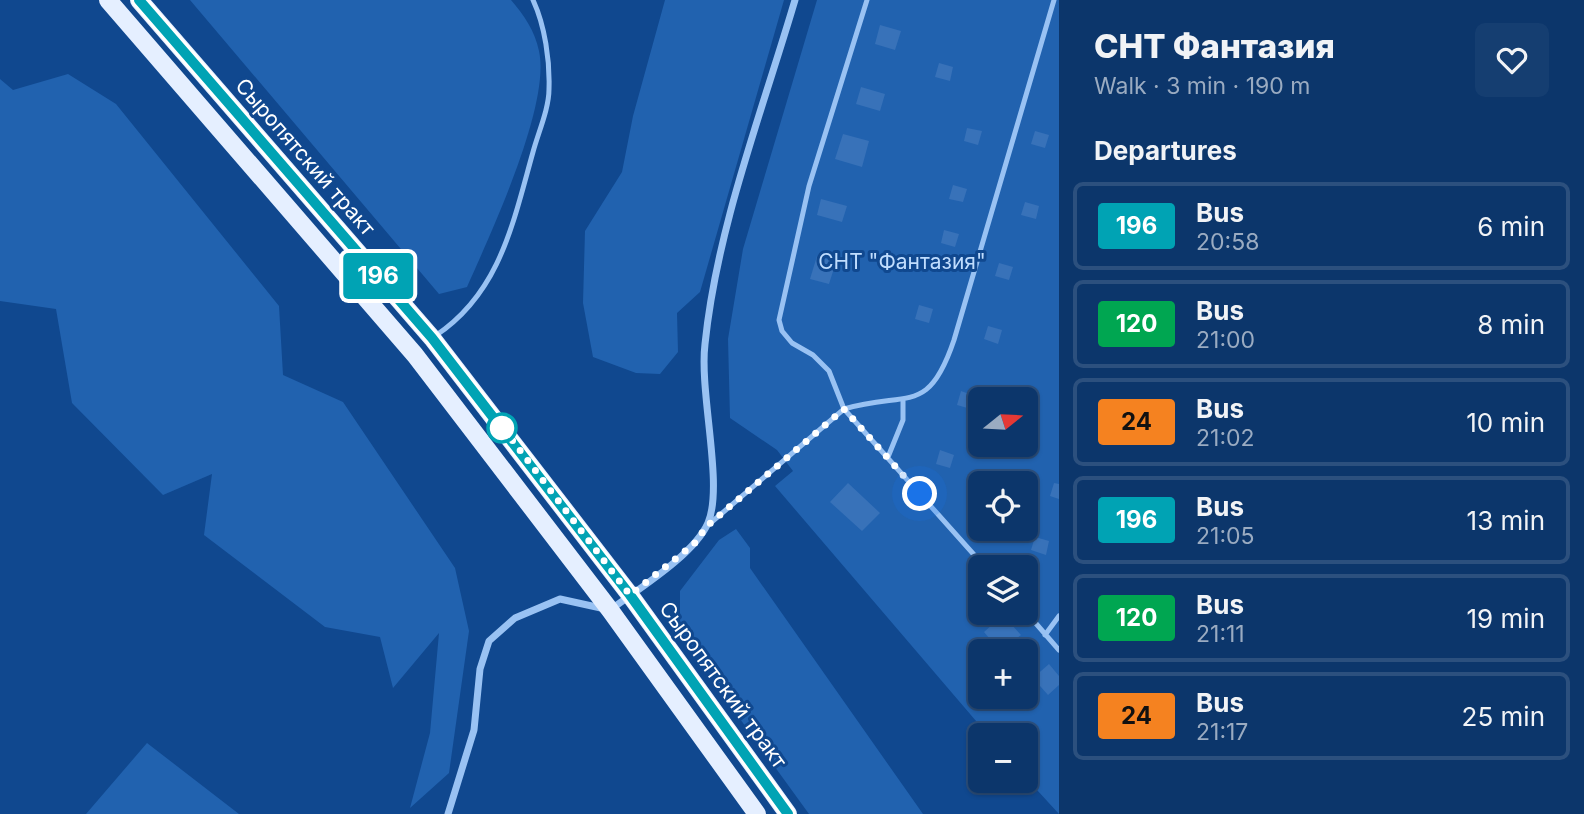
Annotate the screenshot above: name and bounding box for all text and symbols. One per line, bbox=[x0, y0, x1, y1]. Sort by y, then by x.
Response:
button: heart bbox=[1475, 23, 1549, 97]
text: СНТ Фантазия bbox=[1094, 26, 1335, 66]
text: Walk · 3 min · 190 m bbox=[1094, 72, 1310, 100]
street label: Сыропятский тракт bbox=[230, 73, 381, 240]
text: Departures bbox=[1094, 135, 1237, 166]
text: Bus bbox=[1196, 197, 1244, 228]
text: 196 bbox=[1116, 211, 1157, 240]
text: 6 min bbox=[1477, 211, 1545, 242]
text: 20:58 bbox=[1196, 228, 1259, 256]
park label: СНТ "Фантазия" bbox=[818, 249, 986, 274]
line badge: 196 bbox=[338, 253, 418, 299]
text: 196 bbox=[357, 261, 399, 290]
text: Bus bbox=[1196, 295, 1244, 326]
text: 120 bbox=[1116, 309, 1157, 338]
text: 8 min bbox=[1477, 309, 1545, 340]
text: 21:00 bbox=[1196, 326, 1255, 354]
north arrow bbox=[968, 387, 1038, 457]
map controls bbox=[968, 387, 1038, 793]
text: Bus bbox=[1196, 393, 1244, 424]
text: 24 bbox=[1121, 407, 1152, 436]
text: 10 min bbox=[1466, 407, 1545, 438]
unlabelled marker bbox=[487, 413, 517, 443]
text: 21:02 bbox=[1196, 424, 1255, 452]
button: locate bbox=[968, 471, 1038, 541]
your location bbox=[902, 476, 937, 511]
text: Bus bbox=[1196, 491, 1244, 522]
text: 196 bbox=[1116, 505, 1157, 534]
text: 13 min bbox=[1467, 505, 1545, 536]
text: 21:05 bbox=[1196, 522, 1255, 550]
button: layers bbox=[968, 555, 1038, 625]
text: Bus bbox=[1196, 589, 1244, 620]
street label: Сыропятский тракт bbox=[655, 596, 792, 773]
text: 120 bbox=[1116, 603, 1157, 632]
text: 19 min bbox=[1467, 603, 1545, 634]
text: 21:11 bbox=[1196, 620, 1245, 648]
button: + bbox=[968, 639, 1038, 709]
text: Bus bbox=[1196, 687, 1244, 718]
text: 24 bbox=[1121, 701, 1152, 730]
text: 25 min bbox=[1462, 701, 1545, 732]
text: 21:17 bbox=[1196, 718, 1248, 746]
button: − bbox=[968, 723, 1038, 793]

